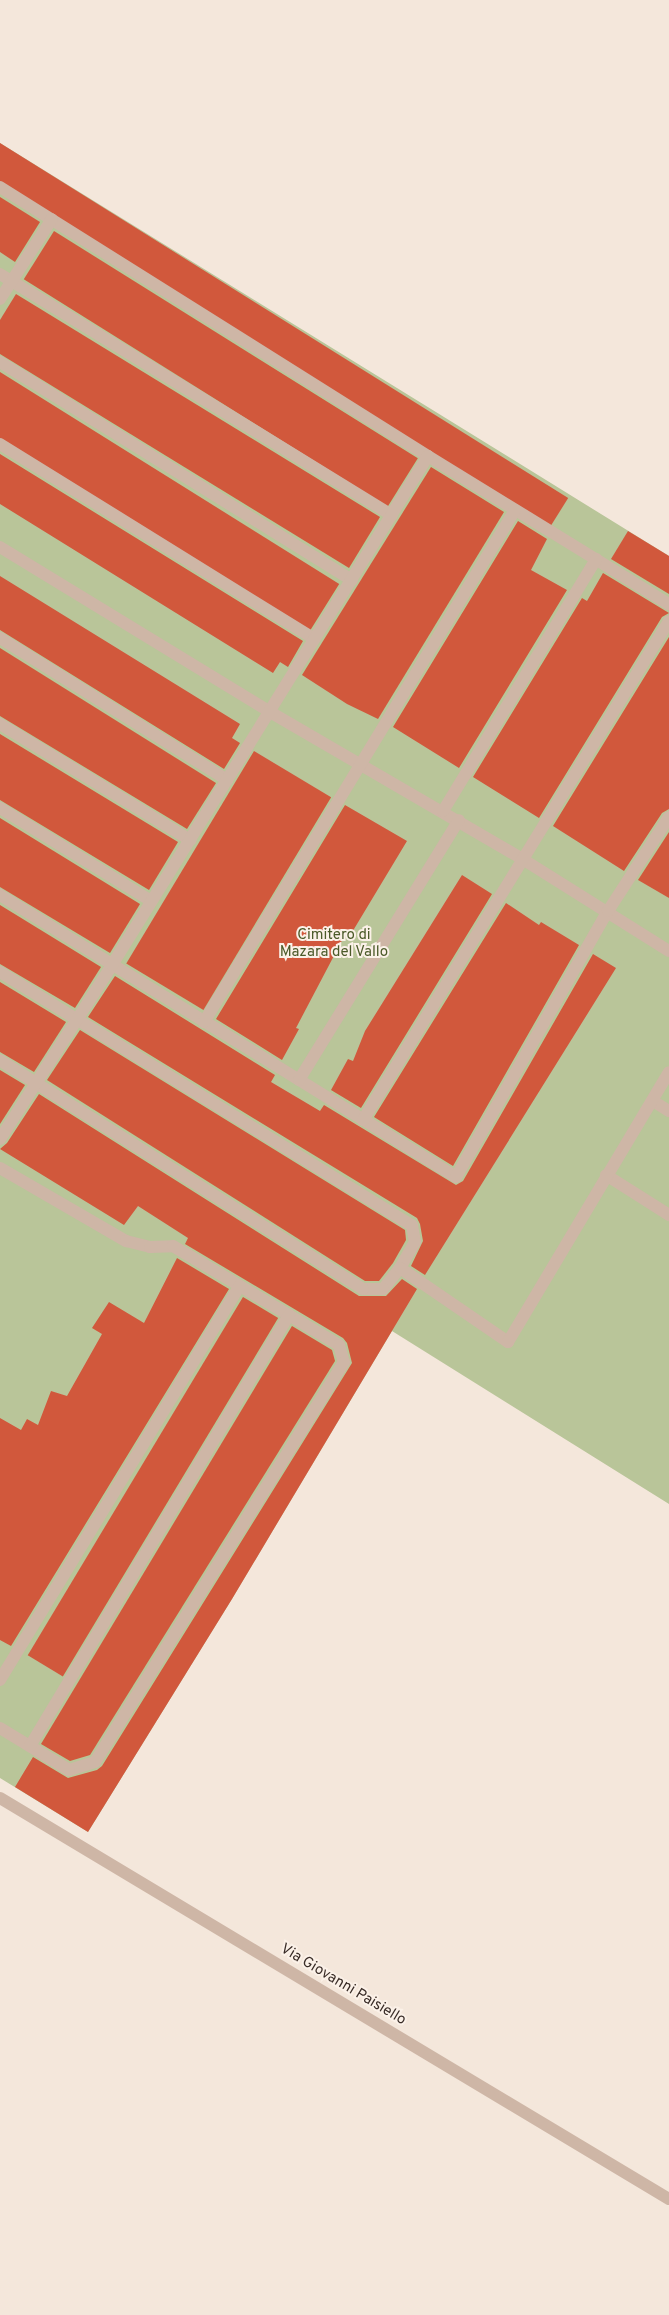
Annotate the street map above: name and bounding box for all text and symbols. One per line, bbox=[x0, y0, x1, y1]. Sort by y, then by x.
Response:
park label: Cimitero di Mazara del Vallo bbox=[280, 926, 388, 961]
street label: Via Giovanni Paisiello bbox=[277, 1940, 409, 2030]

